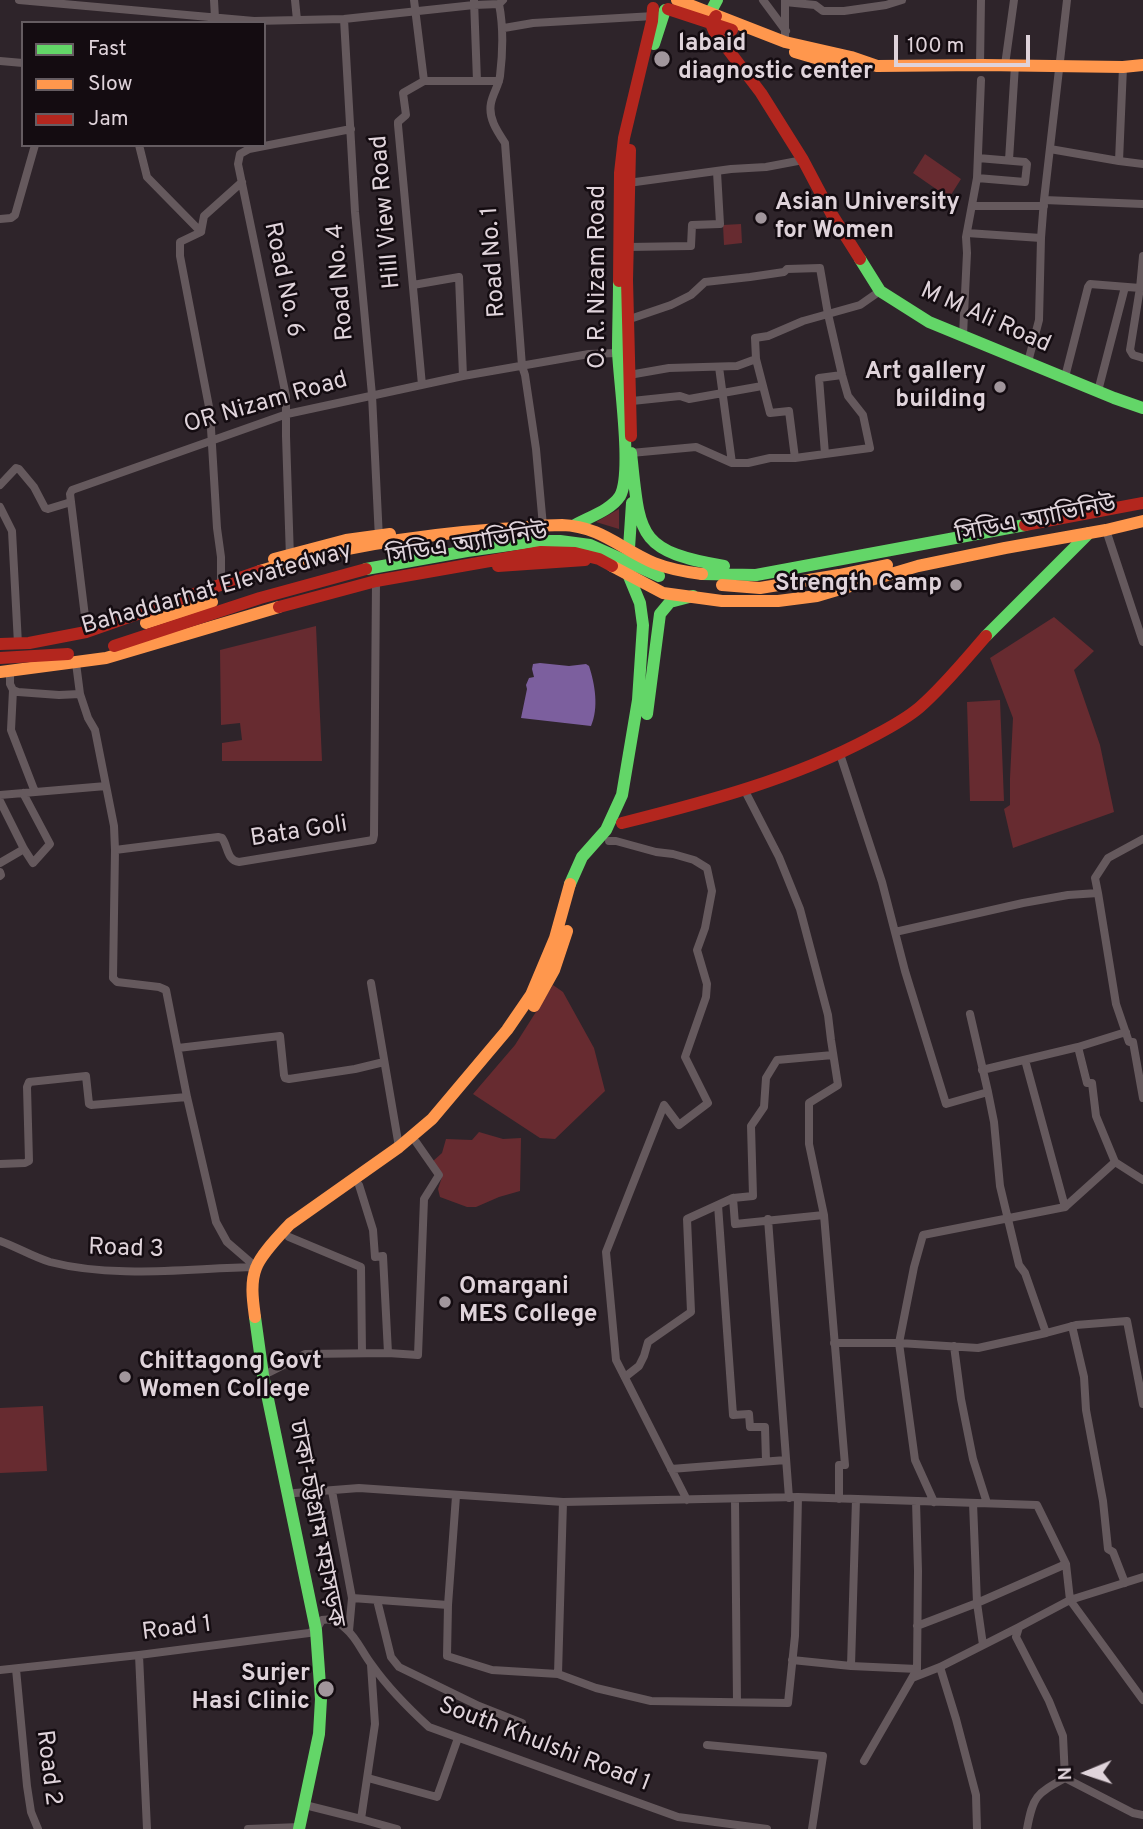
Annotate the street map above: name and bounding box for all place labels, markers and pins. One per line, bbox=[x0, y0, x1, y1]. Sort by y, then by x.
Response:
place label: labaid diagnostic center bbox=[678, 31, 873, 87]
marker: labaid diagnostic center bbox=[652, 49, 672, 69]
place label: Asian University for Women bbox=[775, 190, 960, 246]
marker: Asian University for Women bbox=[753, 210, 769, 226]
place label: Art gallery building bbox=[865, 359, 986, 415]
marker: Art gallery building bbox=[992, 379, 1008, 395]
place label: Strength Camp bbox=[775, 571, 942, 599]
marker: Strength Camp bbox=[948, 577, 964, 593]
place label: Omargani MES College bbox=[459, 1274, 597, 1330]
marker: Omargani MES College bbox=[437, 1294, 453, 1310]
place label: Chittagong Govt Women College bbox=[139, 1349, 322, 1405]
marker: Chittagong Govt Women College bbox=[117, 1369, 133, 1385]
place label: Surjer Hasi Clinic bbox=[192, 1661, 310, 1717]
marker: Surjer Hasi Clinic bbox=[316, 1679, 336, 1699]

